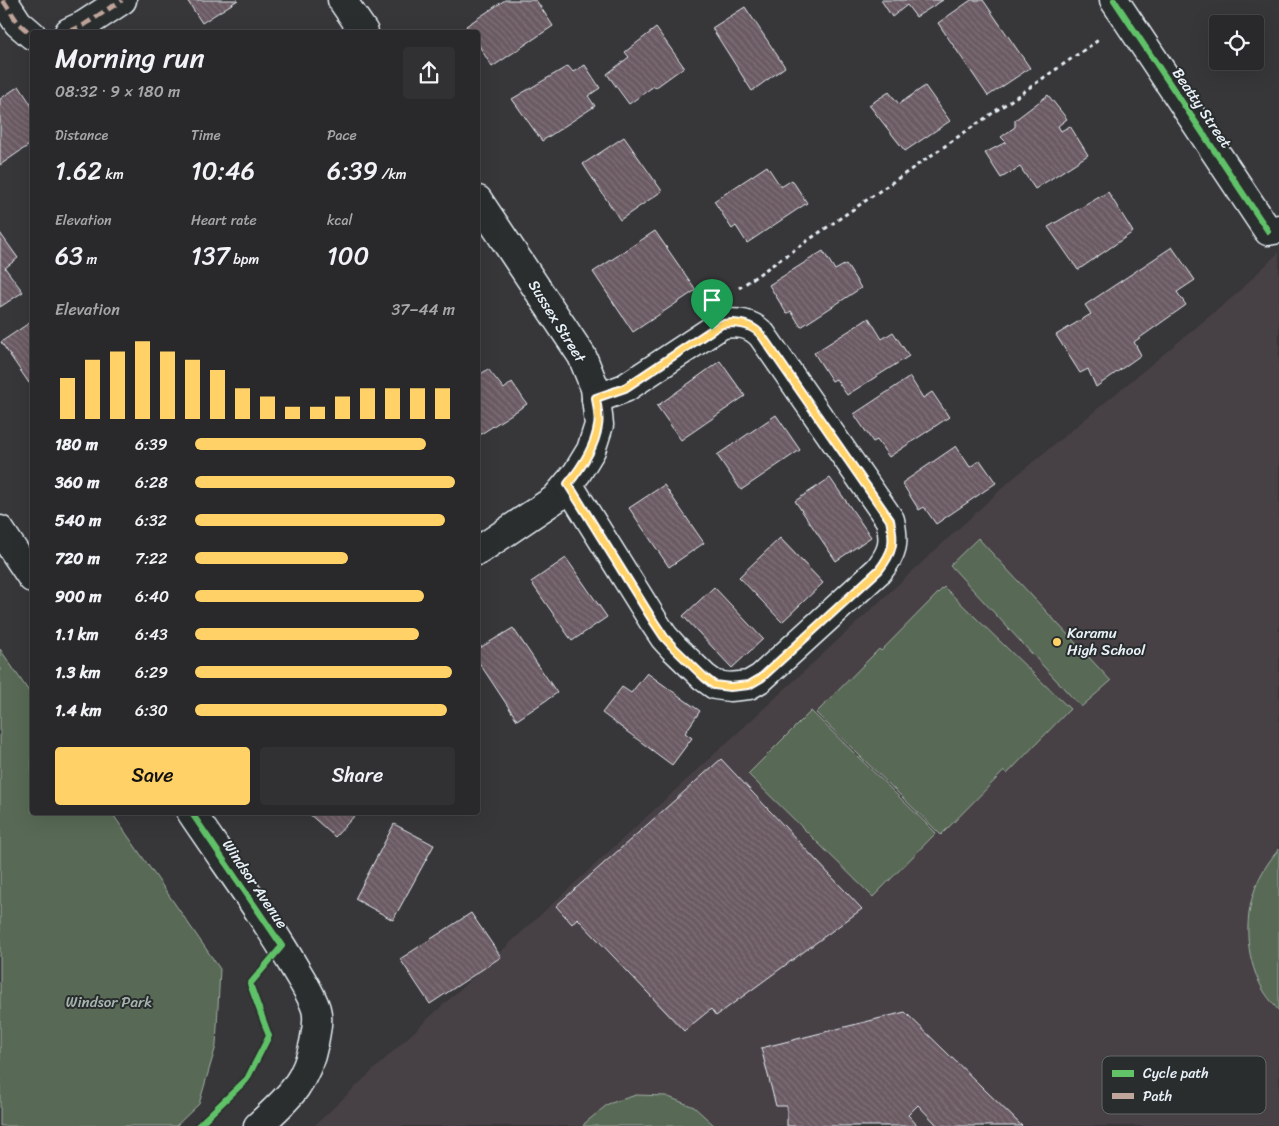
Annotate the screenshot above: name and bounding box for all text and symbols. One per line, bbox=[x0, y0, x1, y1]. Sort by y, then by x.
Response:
map controls bbox=[1209, 15, 1264, 70]
button: locate bbox=[1209, 15, 1264, 70]
text: Morning run bbox=[55, 33, 205, 82]
button: share bbox=[403, 47, 455, 99]
street label: Beatty Street bbox=[1165, 62, 1239, 154]
text: 08:32 · 9 × 180 m bbox=[55, 77, 180, 106]
text: Distance bbox=[55, 123, 108, 148]
text: Time bbox=[191, 123, 221, 148]
text: Pace bbox=[327, 123, 357, 148]
text: 1.62 bbox=[55, 148, 102, 193]
text: 10:46 bbox=[191, 148, 255, 193]
text: 6:39 bbox=[327, 148, 378, 193]
text: km bbox=[102, 162, 124, 187]
text: /km bbox=[378, 162, 407, 187]
text: Elevation bbox=[55, 208, 112, 233]
text: Heart rate bbox=[191, 208, 257, 233]
text: kcal bbox=[327, 208, 352, 233]
text: 63 bbox=[55, 233, 83, 278]
text: 137 bbox=[191, 233, 230, 278]
text: 100 bbox=[327, 233, 369, 278]
text: m bbox=[83, 247, 97, 272]
text: bpm bbox=[230, 247, 259, 272]
street label: Sussex Street bbox=[521, 274, 593, 368]
pin bbox=[691, 279, 733, 330]
icon: arrive bbox=[698, 286, 726, 314]
text: Elevation bbox=[55, 295, 120, 324]
text: 37–44 m bbox=[392, 295, 455, 324]
text: 180 m bbox=[55, 430, 98, 459]
text: 6:39 bbox=[135, 430, 168, 459]
text: 360 m bbox=[55, 468, 99, 497]
text: 6:28 bbox=[135, 468, 168, 497]
text: 540 m bbox=[55, 506, 101, 535]
text: 6:32 bbox=[135, 506, 167, 535]
text: 720 m bbox=[55, 544, 100, 573]
text: 7:22 bbox=[135, 544, 167, 573]
text: 900 m bbox=[55, 582, 102, 611]
text: 6:40 bbox=[135, 582, 169, 611]
text: 1.1 km bbox=[55, 620, 99, 649]
text: 6:43 bbox=[135, 620, 168, 649]
place label: Karamu High School bbox=[1067, 620, 1146, 663]
marker: Karamu High School bbox=[1051, 636, 1063, 648]
text: 1.3 km bbox=[55, 658, 100, 687]
text: 6:29 bbox=[135, 658, 168, 687]
text: 1.4 km bbox=[55, 696, 102, 725]
text: 6:30 bbox=[135, 696, 168, 725]
button: Save bbox=[55, 747, 250, 805]
button: Share bbox=[260, 747, 455, 805]
street label: Windsor Avenue bbox=[215, 834, 295, 934]
park label: Windsor Park bbox=[66, 989, 152, 1015]
legend bbox=[1102, 1056, 1266, 1114]
text: Cycle path bbox=[1143, 1061, 1209, 1086]
text: Path bbox=[1143, 1084, 1172, 1109]

